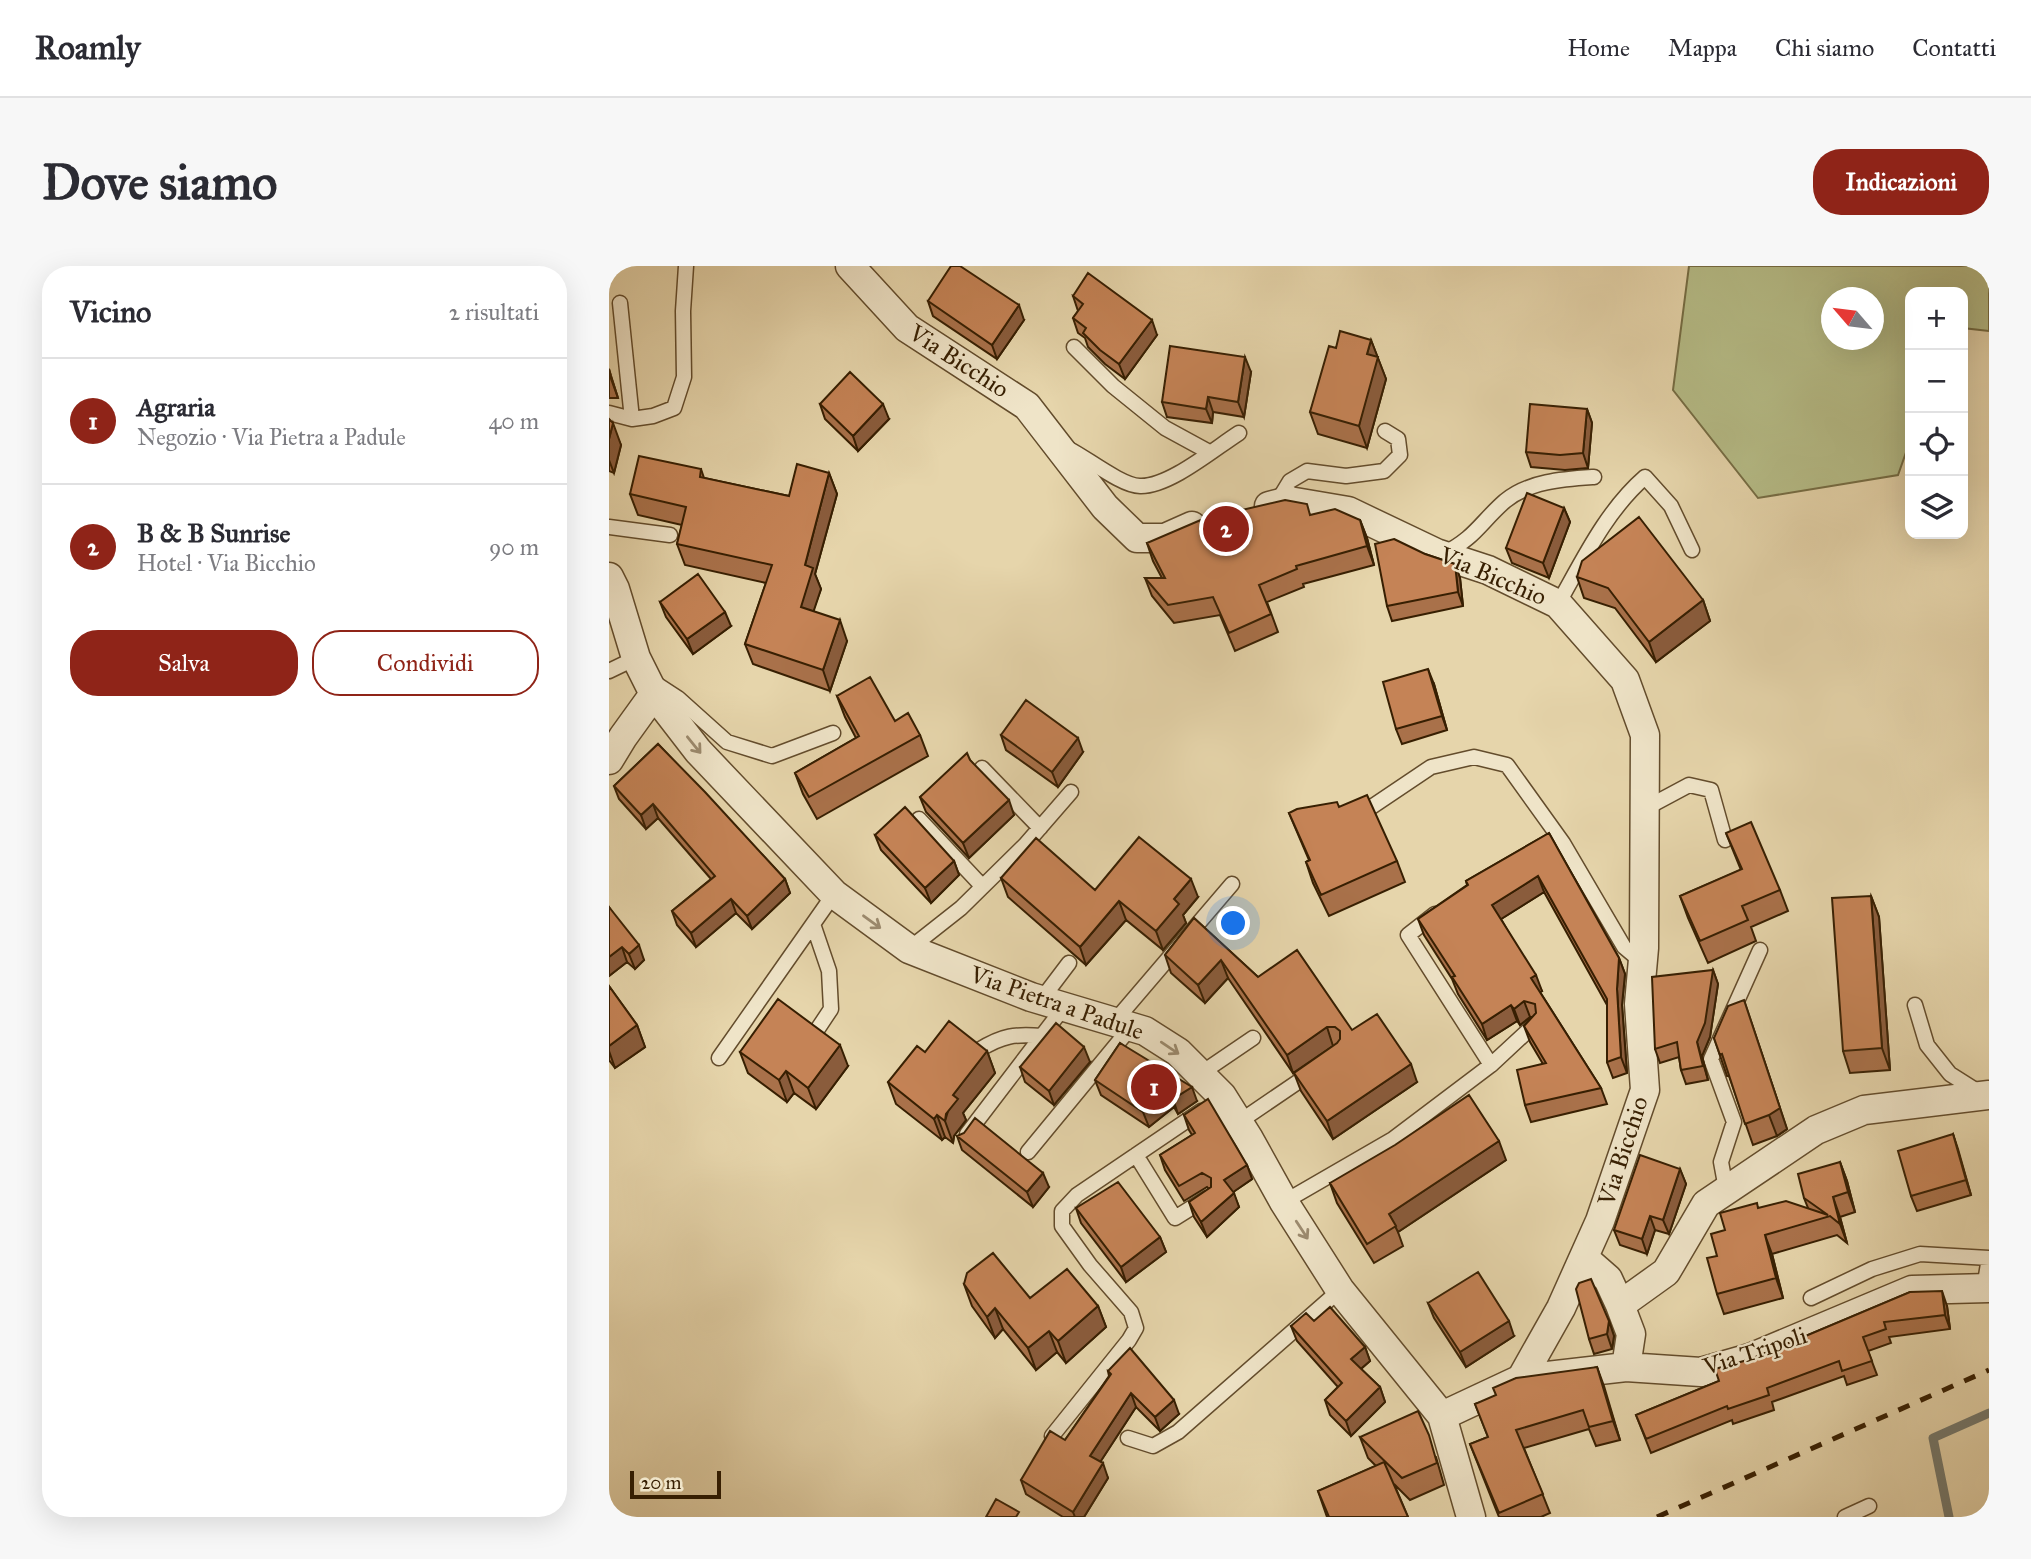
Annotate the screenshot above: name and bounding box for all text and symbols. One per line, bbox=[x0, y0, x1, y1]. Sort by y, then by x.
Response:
text: Roamly bbox=[35, 28, 140, 68]
text: Home bbox=[1567, 33, 1630, 63]
text: Mappa bbox=[1668, 33, 1737, 63]
text: Chi siamo bbox=[1775, 33, 1874, 63]
text: Contatti bbox=[1912, 33, 1996, 63]
button: Indicazioni bbox=[1813, 149, 1989, 215]
text: Dove siamo bbox=[42, 153, 277, 212]
north arrow bbox=[1821, 287, 1884, 350]
map controls bbox=[1905, 287, 1968, 539]
button: + bbox=[1905, 287, 1968, 350]
text: Vicino bbox=[70, 294, 151, 330]
text: 2 risultati bbox=[449, 298, 539, 326]
street label: Via Bicchio bbox=[903, 317, 1015, 404]
button: − bbox=[1905, 350, 1968, 413]
text: Agraria bbox=[137, 391, 215, 423]
text: 1 bbox=[88, 407, 98, 435]
text: 40 m bbox=[489, 407, 539, 435]
button: locate bbox=[1905, 413, 1968, 476]
text: Negozio · Via Pietra a Padule bbox=[137, 423, 406, 451]
button: layers bbox=[1905, 476, 1968, 539]
pin: 2 bbox=[1203, 503, 1249, 555]
text: B & B Sunrise bbox=[137, 517, 290, 549]
text: 2 bbox=[87, 533, 99, 561]
text: 90 m bbox=[489, 533, 539, 561]
street label: Via Bicchio bbox=[1434, 540, 1551, 612]
text: Hotel · Via Bicchio bbox=[137, 549, 316, 577]
button: Salva bbox=[70, 630, 298, 696]
button: Condividi bbox=[312, 630, 539, 696]
one-way arrow bbox=[686, 736, 702, 754]
your location bbox=[1216, 906, 1250, 940]
one-way arrow bbox=[862, 915, 881, 930]
street label: Via Pietra a Padule bbox=[965, 959, 1148, 1047]
one-way arrow bbox=[1160, 1040, 1179, 1055]
pin: 1 bbox=[1131, 1061, 1177, 1113]
street label: Via Bicchio bbox=[1591, 1093, 1655, 1210]
one-way arrow bbox=[1295, 1220, 1309, 1240]
street label: Via Tripoli bbox=[1698, 1320, 1811, 1382]
scale bar bbox=[630, 1468, 721, 1500]
text: 20 m bbox=[641, 1471, 682, 1494]

